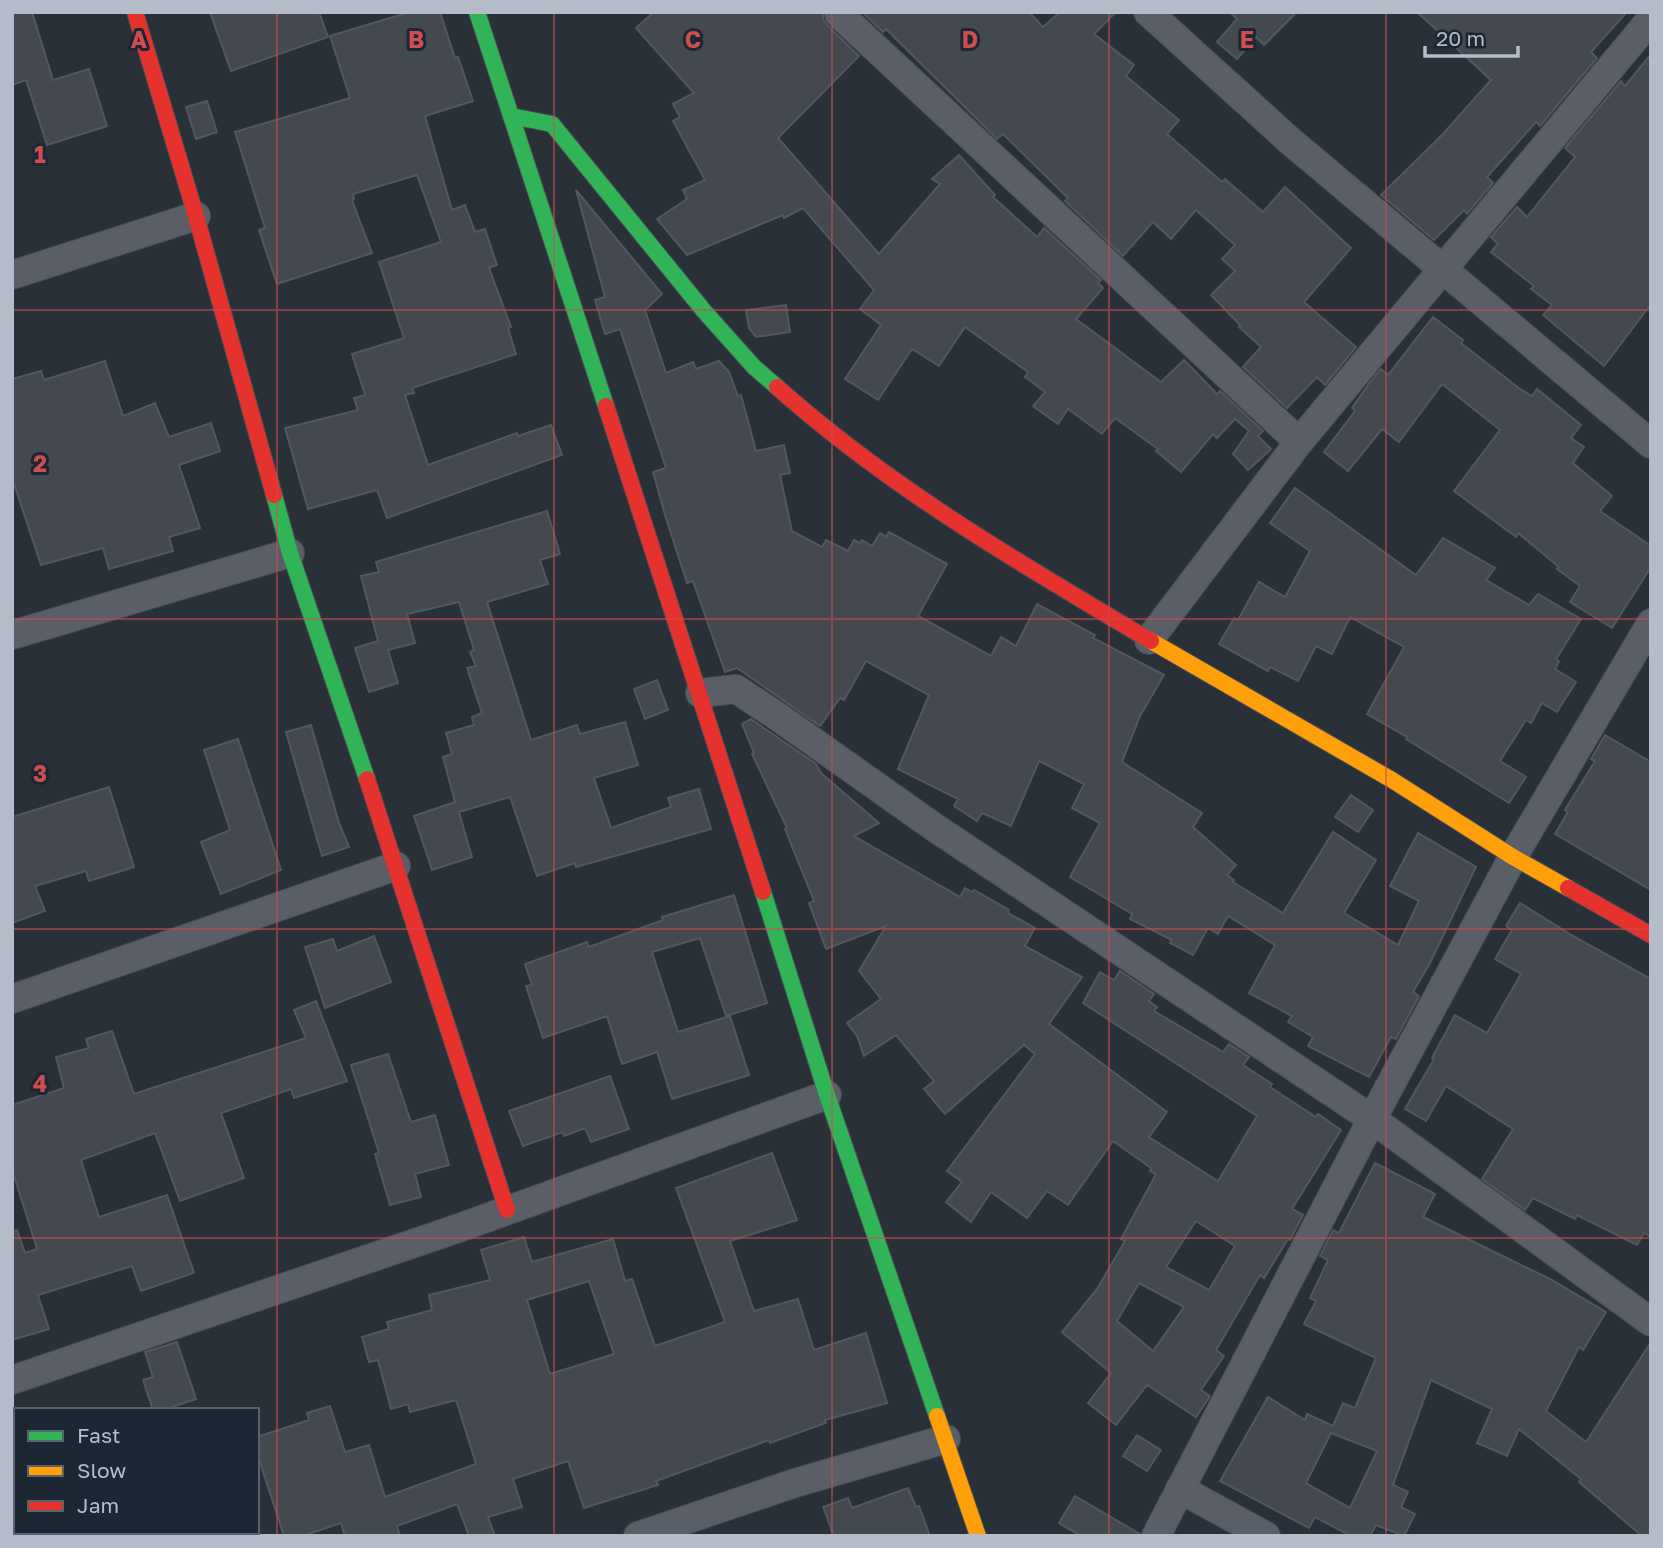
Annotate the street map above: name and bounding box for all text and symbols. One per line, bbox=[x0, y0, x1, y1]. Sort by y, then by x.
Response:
scale bar bbox=[1425, 14, 1518, 58]
text: A bbox=[131, 25, 148, 53]
text: B bbox=[408, 25, 424, 53]
text: C bbox=[685, 25, 701, 53]
text: D bbox=[962, 25, 978, 53]
text: E bbox=[1240, 25, 1254, 53]
text: 20 m bbox=[1436, 25, 1485, 51]
text: 1 bbox=[34, 140, 46, 168]
text: 2 bbox=[33, 449, 47, 477]
text: 3 bbox=[33, 759, 47, 787]
text: 4 bbox=[33, 1069, 47, 1097]
legend bbox=[14, 1408, 259, 1534]
text: Fast bbox=[77, 1422, 120, 1448]
text: Slow bbox=[77, 1457, 126, 1483]
text: Jam bbox=[77, 1492, 119, 1518]

